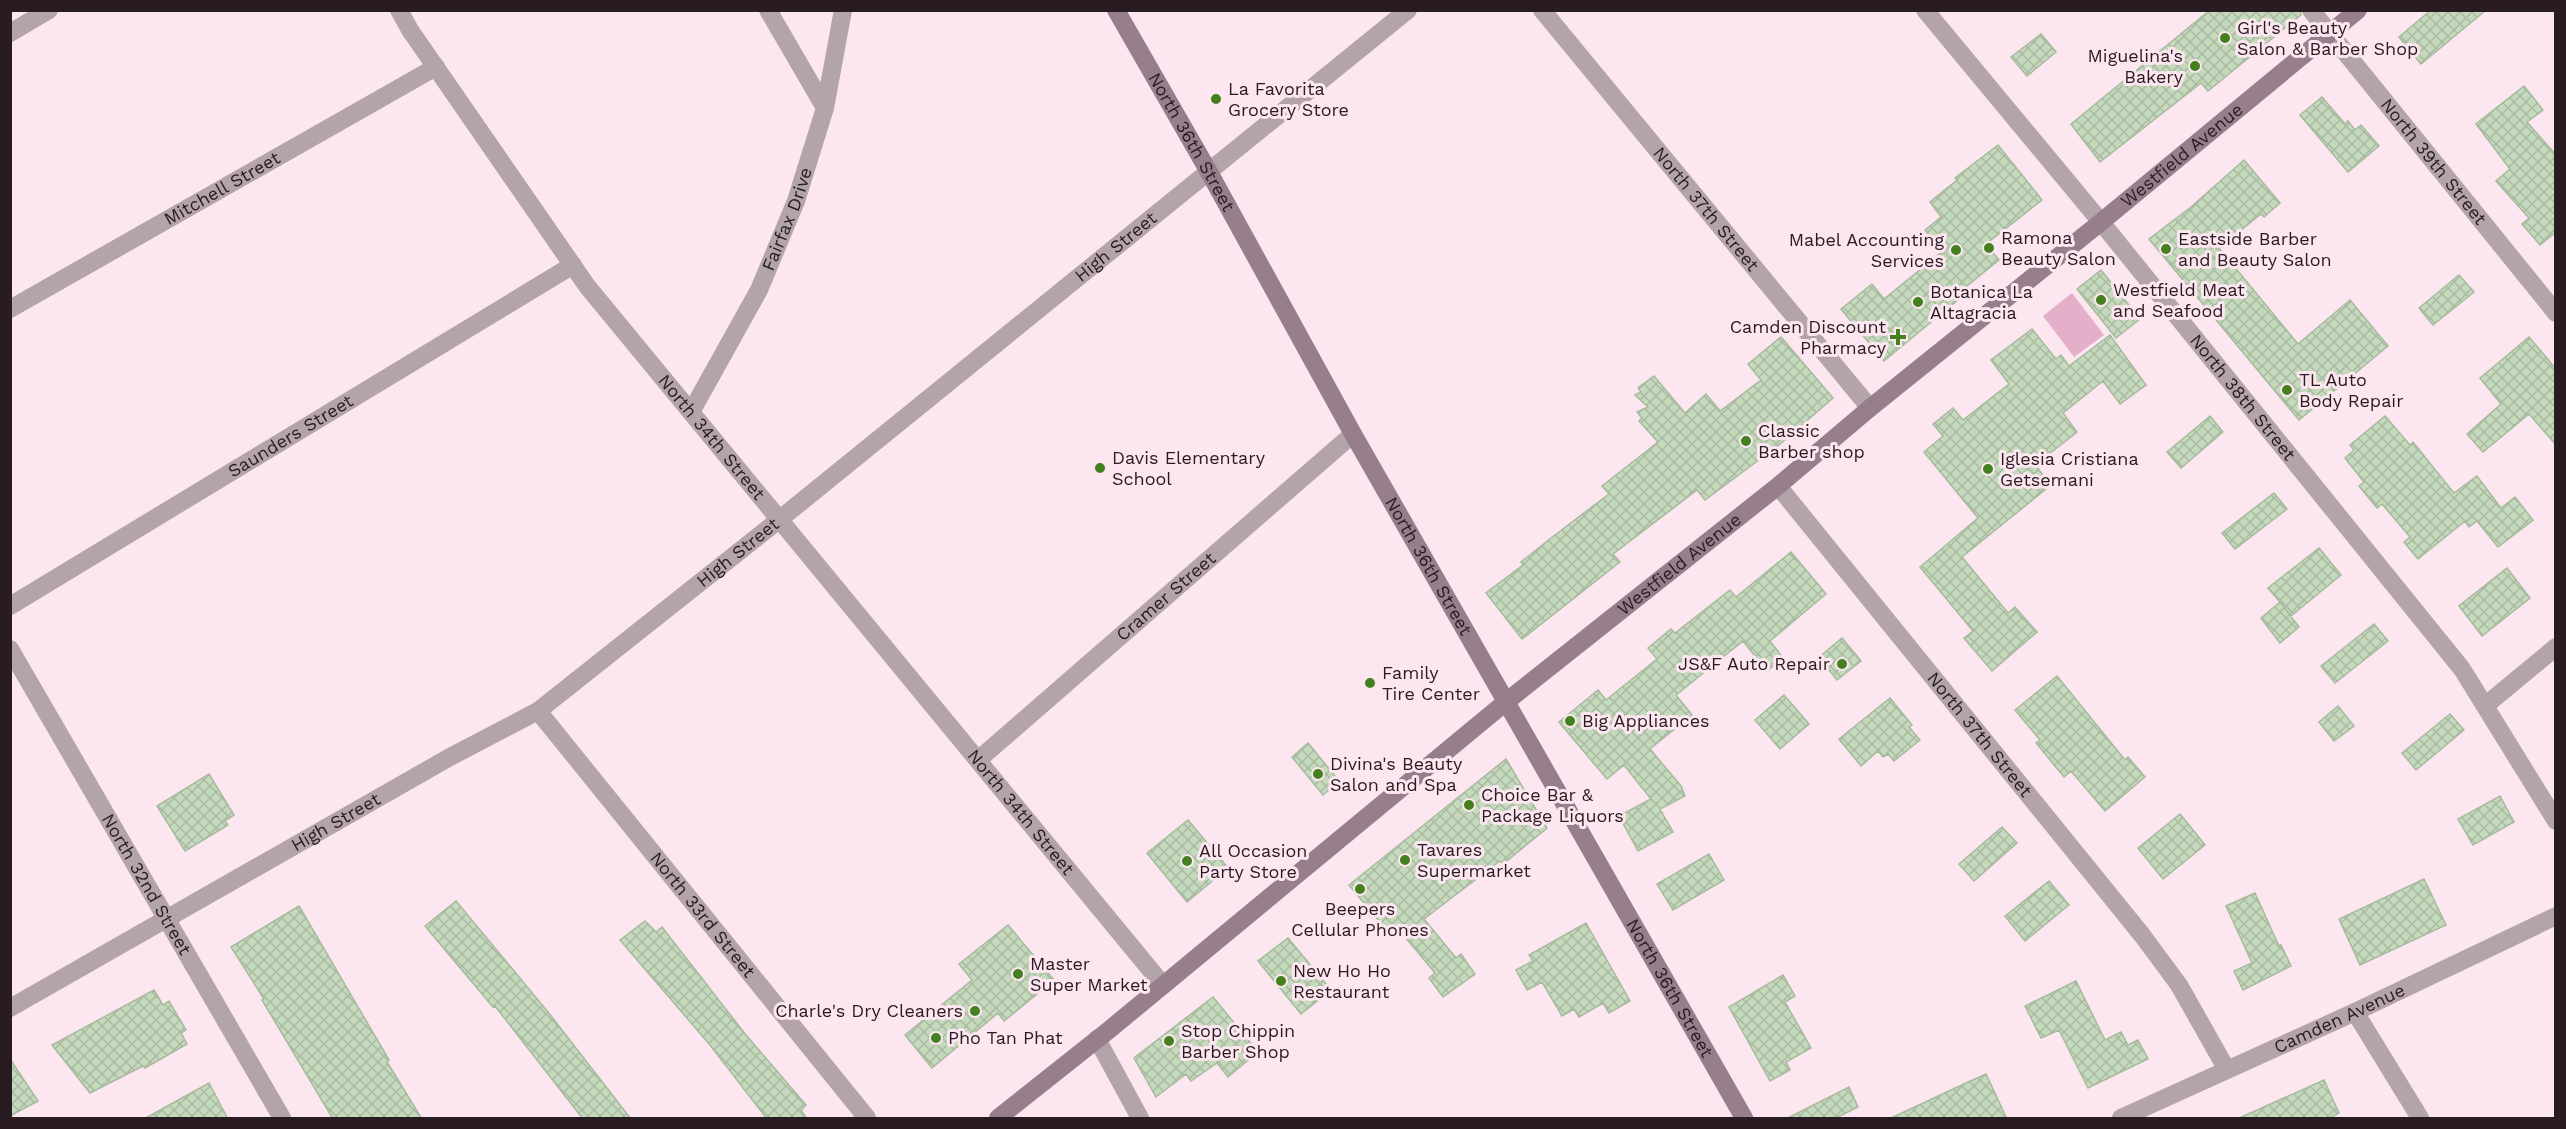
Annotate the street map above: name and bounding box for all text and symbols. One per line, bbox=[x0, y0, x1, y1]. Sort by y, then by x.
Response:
place label: Girl's Beauty Salon & Barber Shop bbox=[2237, 17, 2418, 59]
marker: Girl's Beauty Salon & Barber Shop bbox=[2218, 31, 2232, 45]
place label: Miguelina's Bakery bbox=[2088, 45, 2184, 87]
marker: Miguelina's Bakery bbox=[2188, 59, 2202, 73]
street label: North 36th Street bbox=[1144, 69, 1240, 215]
place label: La Favorita Grocery Store bbox=[1228, 78, 1349, 120]
marker: La Favorita Grocery Store bbox=[1209, 92, 1223, 106]
street label: North 39th Street bbox=[2377, 94, 2492, 229]
street label: Westfield Avenue bbox=[2116, 98, 2247, 211]
street label: North 37th Street bbox=[1649, 142, 1764, 275]
street label: Mitchell Street bbox=[160, 147, 284, 229]
street label: Fairfax Drive bbox=[757, 165, 816, 274]
street label: High Street bbox=[1070, 207, 1161, 286]
place label: Ramona Beauty Salon bbox=[2001, 227, 2116, 269]
place label: Eastside Barber and Beauty Salon bbox=[2178, 228, 2332, 270]
place label: Mabel Accounting Services bbox=[1789, 229, 1944, 271]
marker: Ramona Beauty Salon bbox=[1982, 241, 1996, 255]
marker: Eastside Barber and Beauty Salon bbox=[2159, 242, 2173, 256]
marker: Mabel Accounting Services bbox=[1949, 243, 1963, 257]
place label: Westfield Meat and Seafood bbox=[2113, 279, 2245, 321]
place label: Botanica La Altagracia bbox=[1930, 281, 2033, 323]
marker: Westfield Meat and Seafood bbox=[2094, 293, 2108, 307]
marker: Botanica La Altagracia bbox=[1911, 295, 1925, 309]
place label: Camden Discount Pharmacy bbox=[1730, 316, 1887, 358]
marker: Camden Discount Pharmacy bbox=[1891, 330, 1905, 344]
street label: North 38th Street bbox=[2186, 330, 2301, 465]
place label: TL Auto Body Repair bbox=[2299, 369, 2403, 411]
street label: North 34th Street bbox=[654, 370, 770, 504]
marker: TL Auto Body Repair bbox=[2280, 383, 2294, 397]
street label: Saunders Street bbox=[224, 390, 357, 481]
place label: Classic Barber shop bbox=[1758, 420, 1865, 462]
marker: Classic Barber shop bbox=[1739, 434, 1753, 448]
place label: Davis Elementary School bbox=[1112, 447, 1266, 489]
place label: Iglesia Cristiana Getsemani bbox=[2000, 448, 2139, 490]
marker: Davis Elementary School bbox=[1093, 461, 1107, 475]
marker: Iglesia Cristiana Getsemani bbox=[1981, 462, 1995, 476]
street label: North 36th Street bbox=[1381, 493, 1477, 639]
street label: Westfield Avenue bbox=[1613, 508, 1745, 619]
street label: High Street bbox=[692, 513, 783, 591]
street label: Cramer Street bbox=[1112, 547, 1220, 645]
place label: JS&F Auto Repair bbox=[1678, 653, 1830, 674]
marker: JS&F Auto Repair bbox=[1835, 657, 1849, 671]
place label: Family Tire Center bbox=[1382, 662, 1480, 704]
street label: North 37th Street bbox=[1923, 668, 2037, 801]
marker: Family Tire Center bbox=[1363, 676, 1377, 690]
place label: Big Appliances bbox=[1582, 710, 1710, 731]
marker: Big Appliances bbox=[1563, 714, 1577, 728]
street label: North 34th Street bbox=[963, 745, 1079, 879]
place label: Divina's Beauty Salon and Spa bbox=[1330, 753, 1463, 795]
marker: Divina's Beauty Salon and Spa bbox=[1311, 767, 1325, 781]
place label: Choice Bar & Package Liquors bbox=[1481, 784, 1624, 826]
street label: High Street bbox=[287, 788, 384, 855]
marker: Choice Bar & Package Liquors bbox=[1462, 798, 1476, 812]
street label: North 32nd Street bbox=[98, 810, 196, 959]
place label: Tavares Supermarket bbox=[1417, 839, 1531, 881]
place label: All Occasion Party Store bbox=[1199, 840, 1307, 882]
street label: North 33rd Street bbox=[646, 847, 760, 982]
marker: Tavares Supermarket bbox=[1398, 853, 1412, 867]
marker: All Occasion Party Store bbox=[1180, 854, 1194, 868]
marker: Beepers Cellular Phones bbox=[1353, 882, 1367, 896]
place label: Beepers Cellular Phones bbox=[1291, 898, 1429, 940]
street label: North 36th Street bbox=[1622, 915, 1718, 1061]
place label: Master Super Market bbox=[1030, 953, 1148, 995]
place label: New Ho Ho Restaurant bbox=[1293, 960, 1391, 1002]
marker: Master Super Market bbox=[1011, 967, 1025, 981]
marker: New Ho Ho Restaurant bbox=[1274, 974, 1288, 988]
street label: Camden Avenue bbox=[2271, 979, 2408, 1057]
place label: Charle's Dry Cleaners bbox=[775, 1000, 963, 1021]
marker: Charle's Dry Cleaners bbox=[968, 1004, 982, 1018]
place label: Stop Chippin Barber Shop bbox=[1181, 1020, 1295, 1062]
place label: Pho Tan Phat bbox=[948, 1027, 1063, 1048]
marker: Pho Tan Phat bbox=[929, 1031, 943, 1045]
marker: Stop Chippin Barber Shop bbox=[1162, 1034, 1176, 1048]

